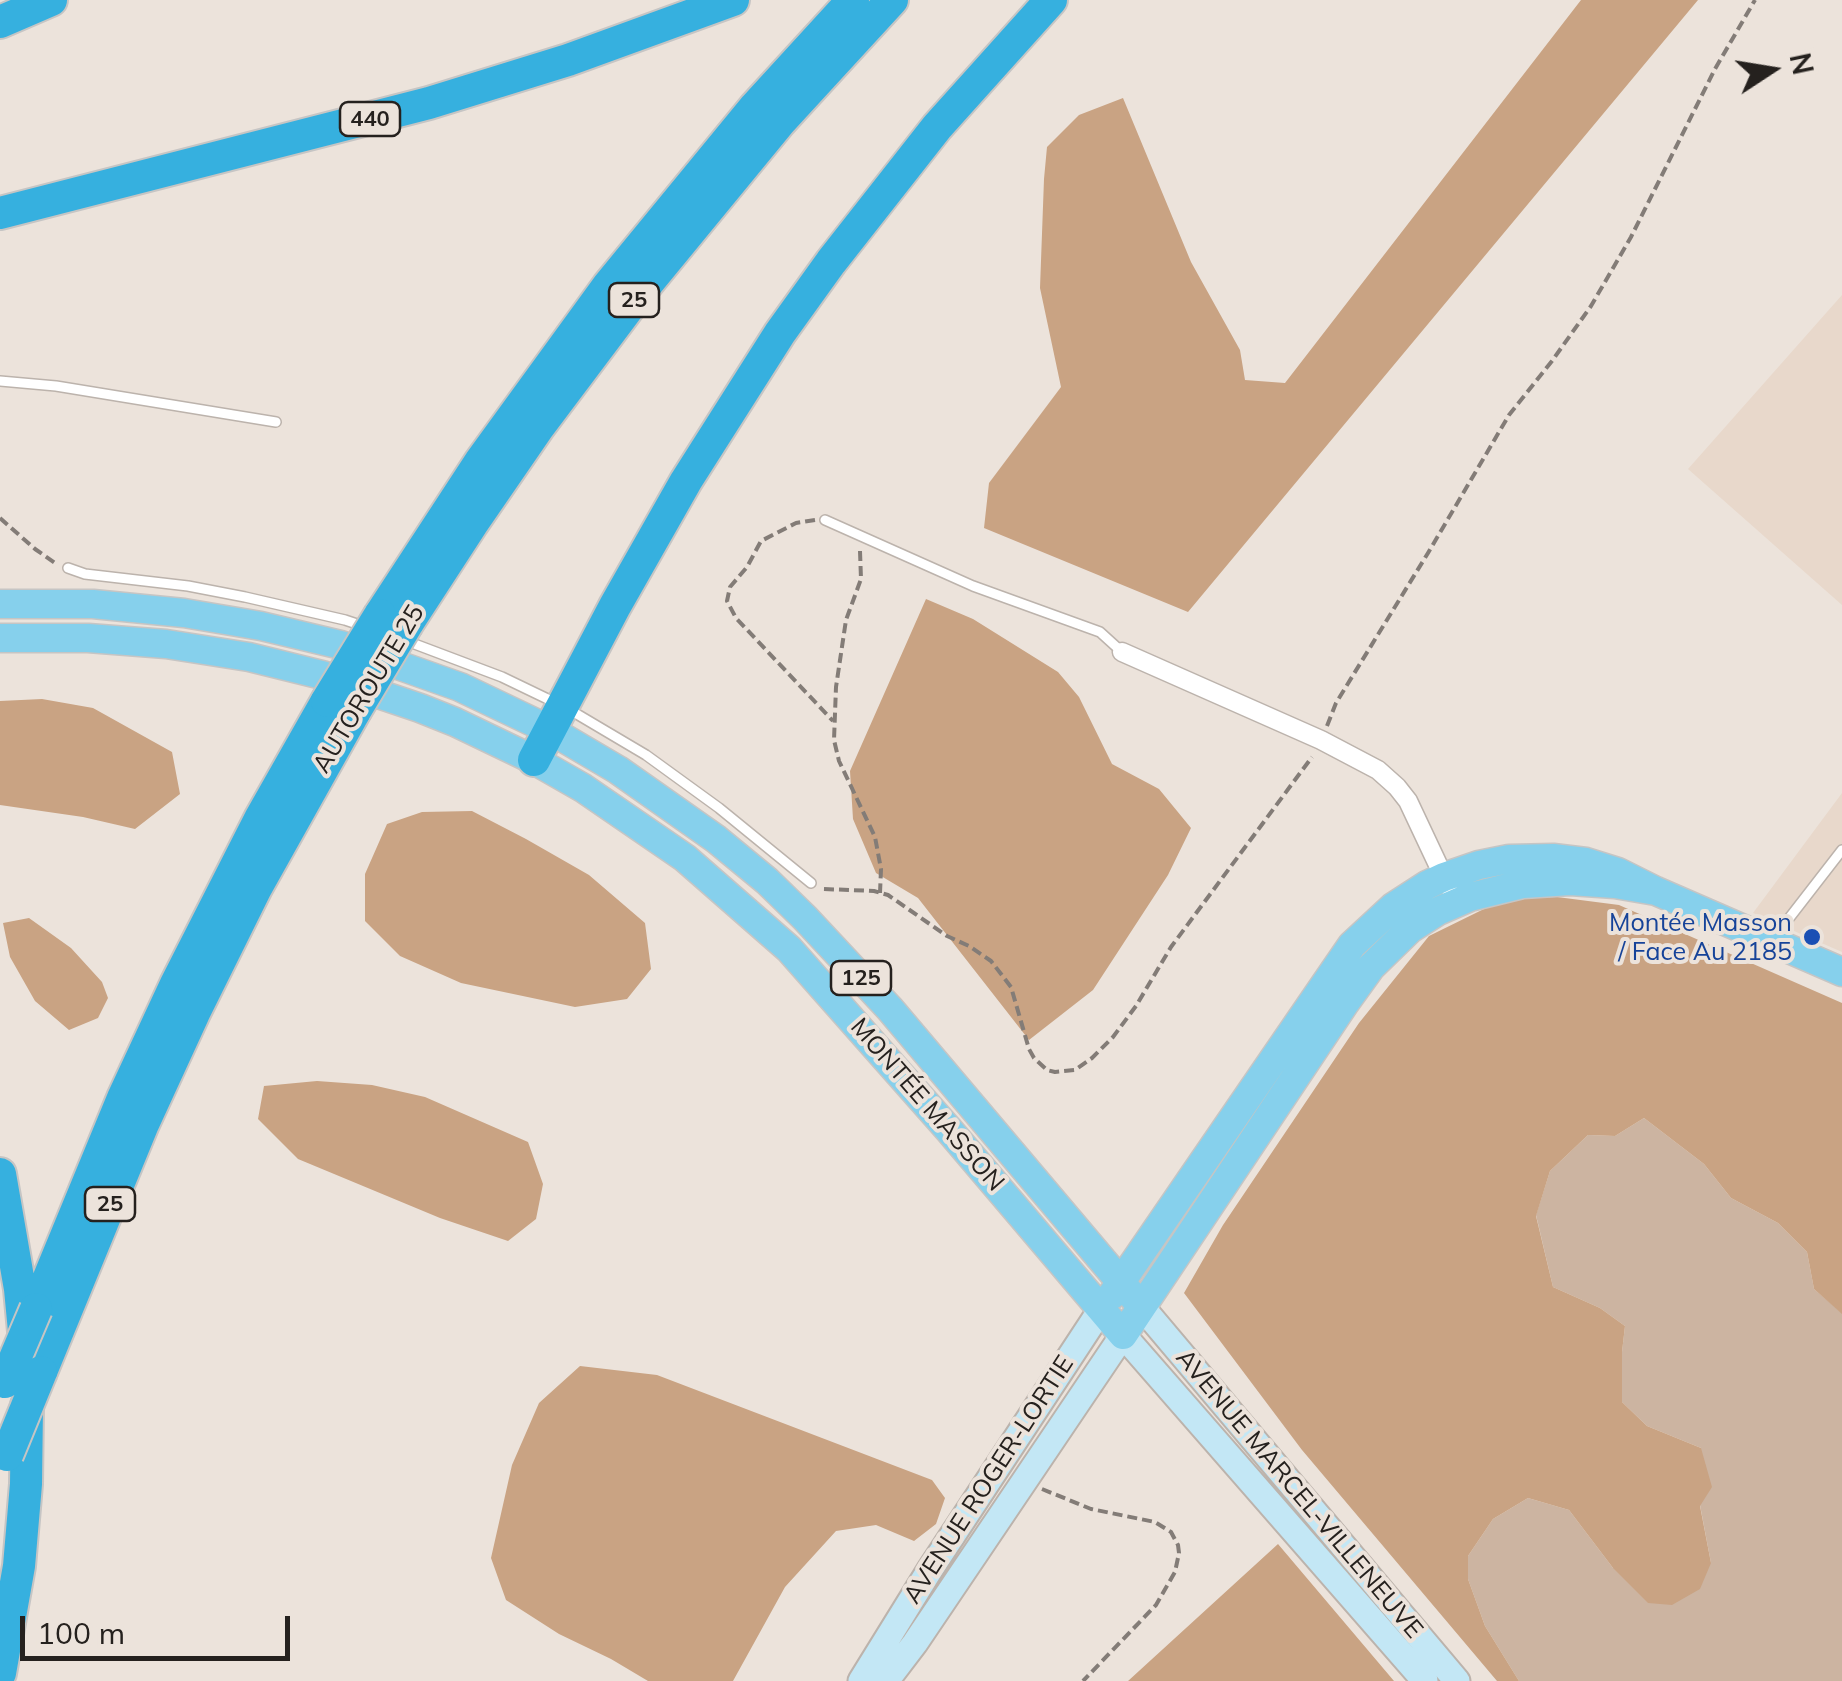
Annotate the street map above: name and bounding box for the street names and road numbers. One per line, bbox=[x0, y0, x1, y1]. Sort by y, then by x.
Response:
road number: 440 bbox=[340, 102, 400, 136]
road number: 25 bbox=[609, 283, 659, 317]
street label: AUTOROUTE 25 bbox=[307, 599, 431, 779]
road number: 125 bbox=[831, 961, 891, 995]
street label: MONTÉE MASSON bbox=[844, 1012, 1010, 1198]
road number: 25 bbox=[85, 1187, 135, 1221]
street label: AVENUE MARCEL-VILLENEUVE bbox=[1169, 1343, 1429, 1645]
street label: AVENUE ROGER-LORTIE bbox=[898, 1350, 1080, 1610]

